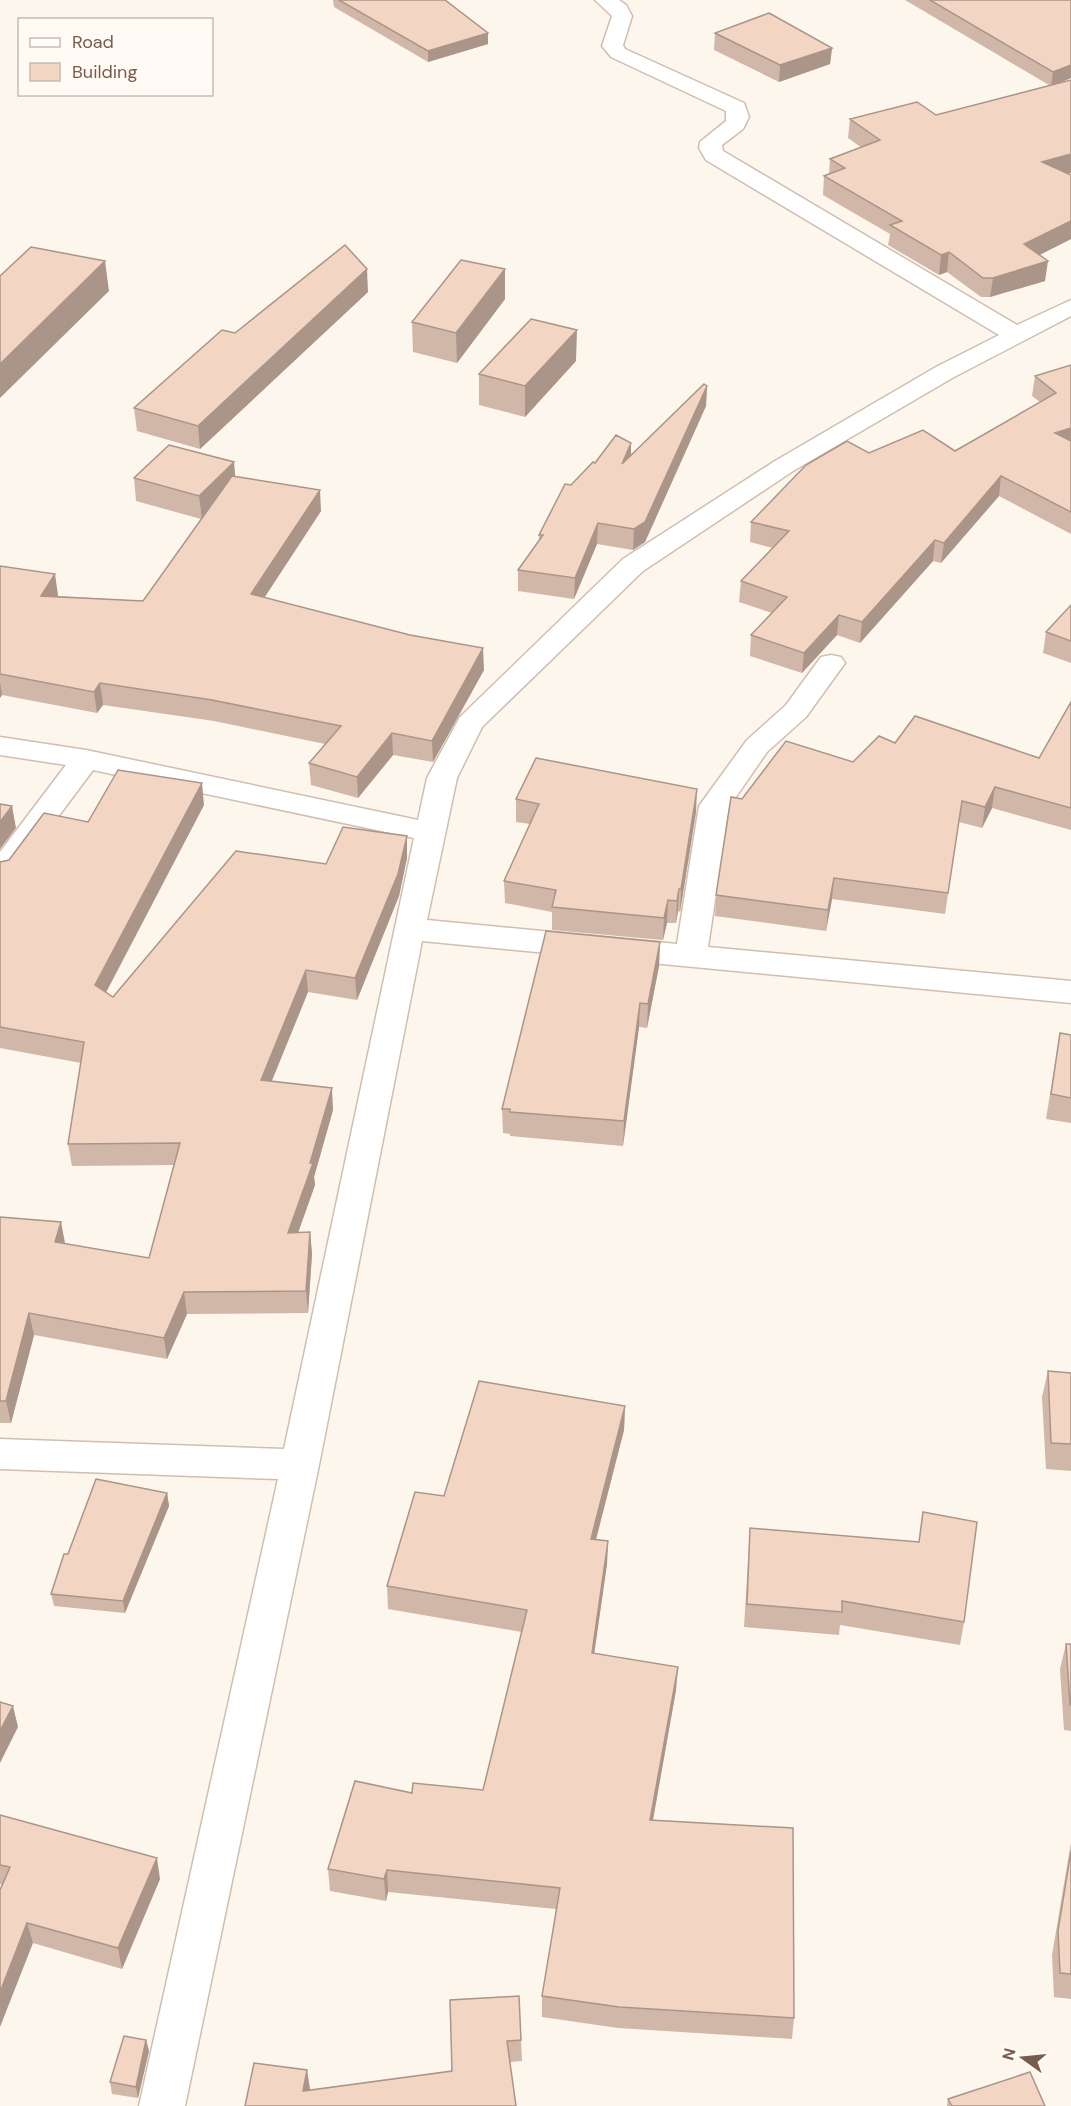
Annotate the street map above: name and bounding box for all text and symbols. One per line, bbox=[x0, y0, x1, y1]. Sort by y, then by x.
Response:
legend bbox=[18, 18, 213, 96]
text: Road bbox=[72, 30, 114, 54]
text: Building bbox=[72, 60, 137, 84]
north arrow bbox=[993, 2028, 1053, 2088]
text: N bbox=[997, 2046, 1021, 2063]

